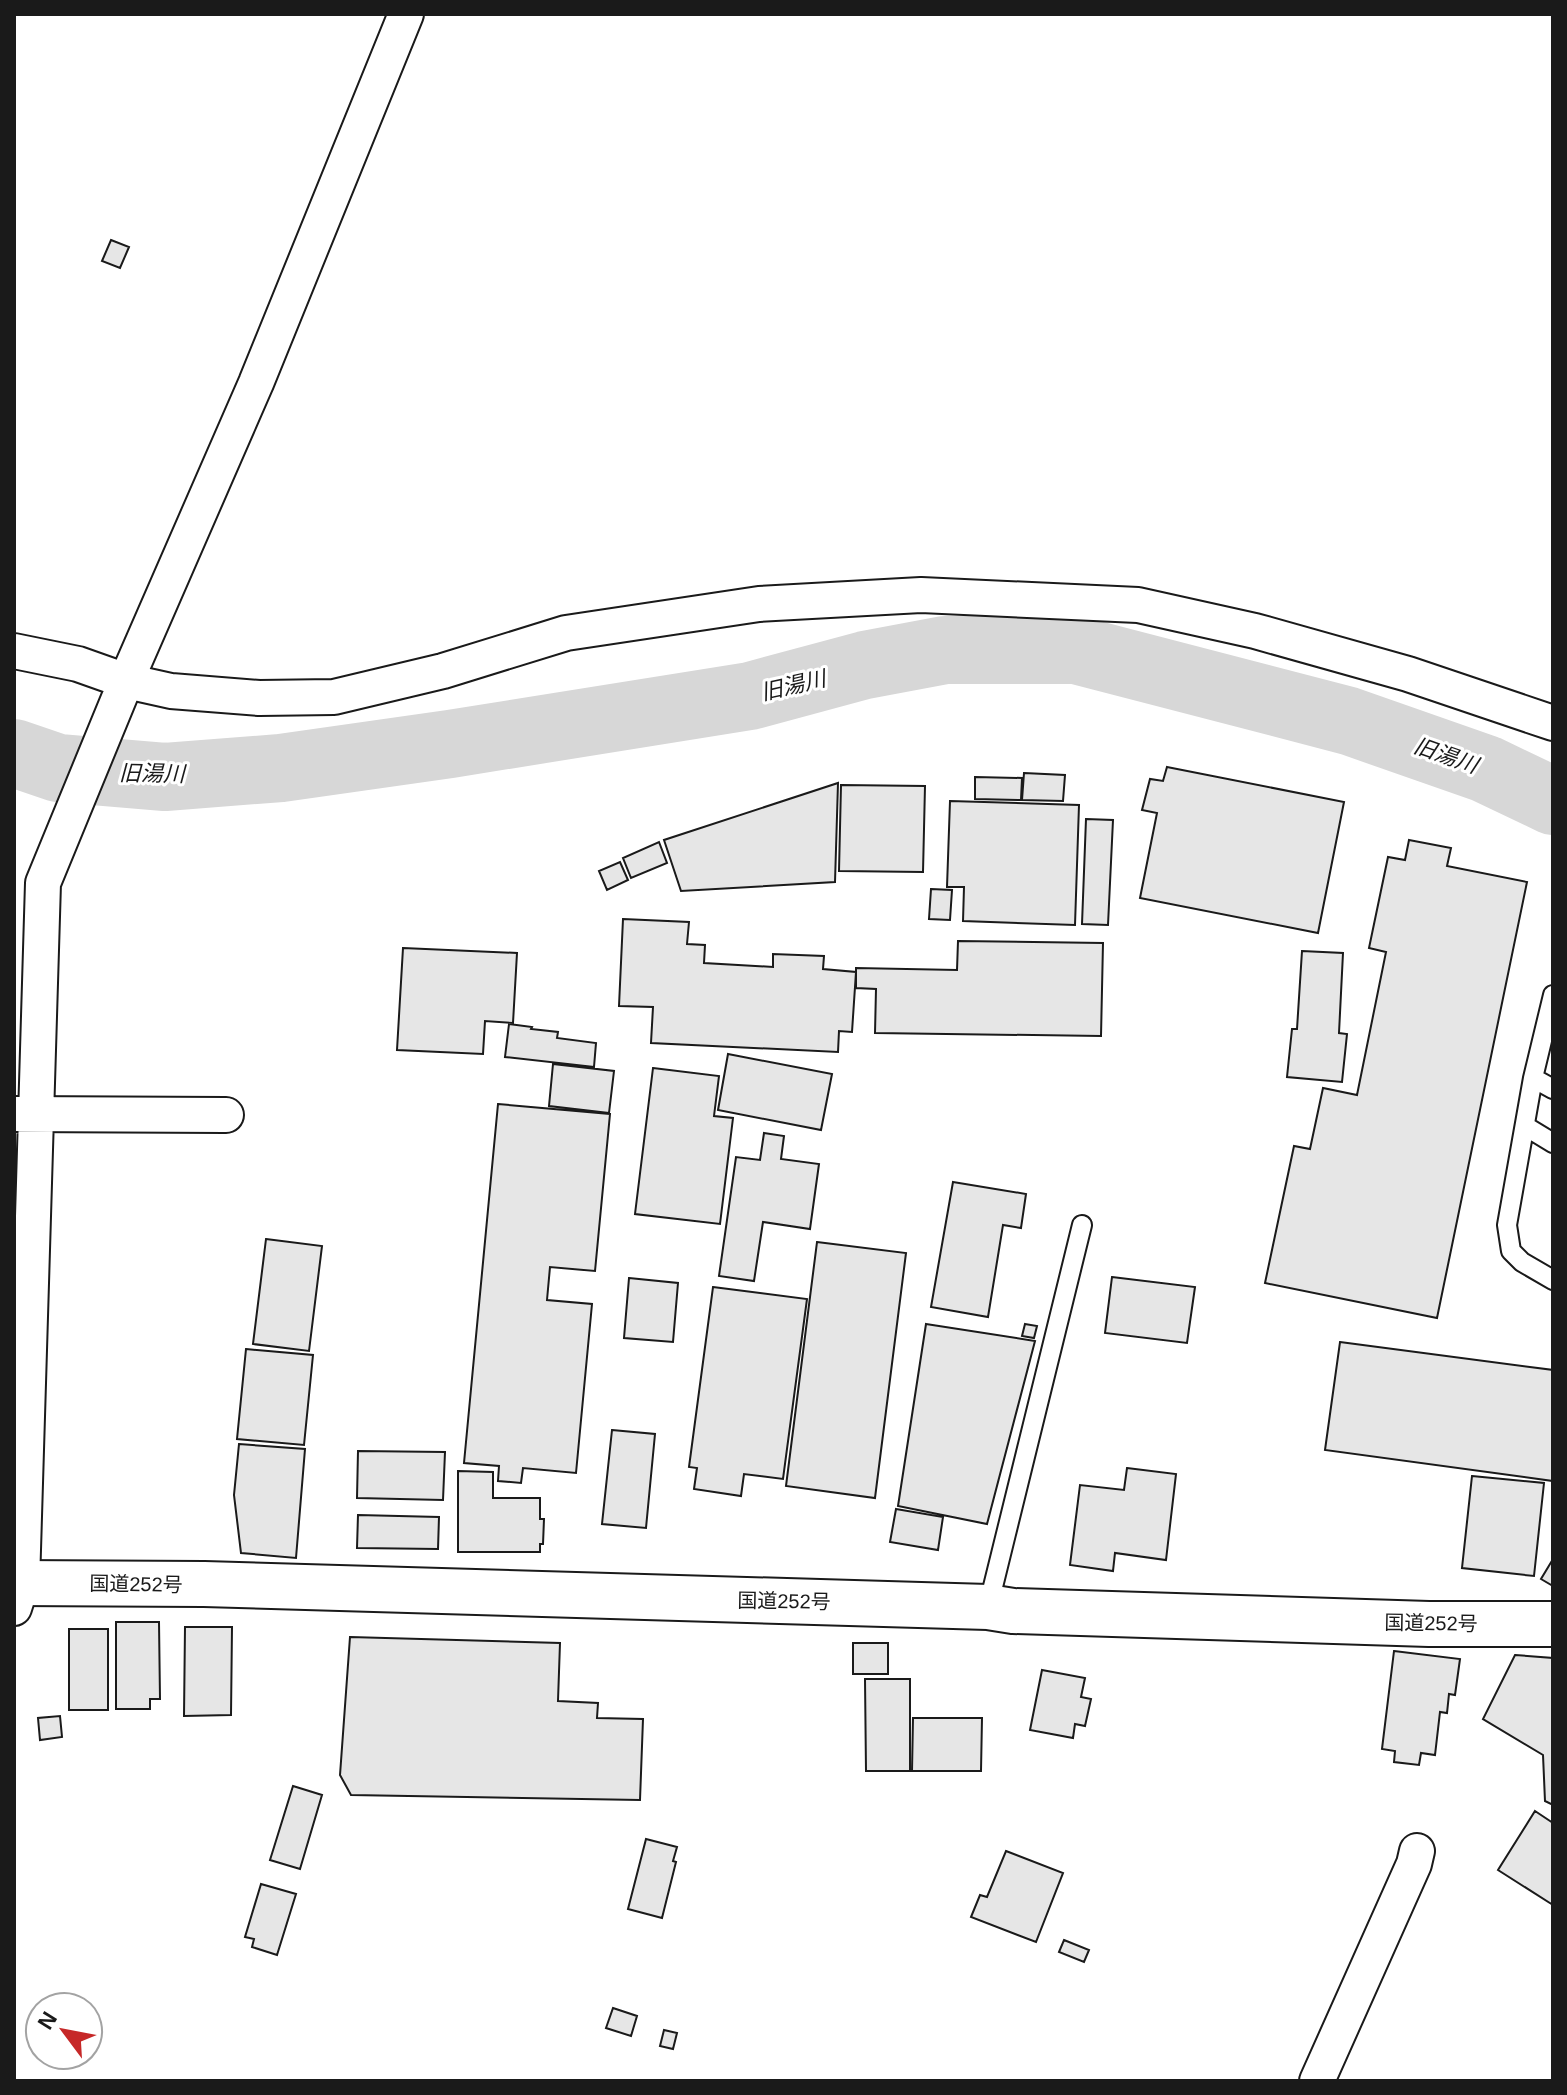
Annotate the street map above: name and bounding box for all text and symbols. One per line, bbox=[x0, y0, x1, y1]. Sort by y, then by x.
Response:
water label: 旧湯川 bbox=[758, 665, 830, 705]
water label: 旧湯川 bbox=[1411, 733, 1483, 779]
water label: 旧湯川 bbox=[119, 760, 187, 787]
street label: 国道252号 bbox=[89, 1572, 183, 1596]
street label: 国道252号 bbox=[737, 1589, 831, 1613]
street label: 国道252号 bbox=[1384, 1611, 1478, 1635]
north arrow bbox=[24, 1991, 104, 2071]
text: N bbox=[33, 2007, 62, 2034]

